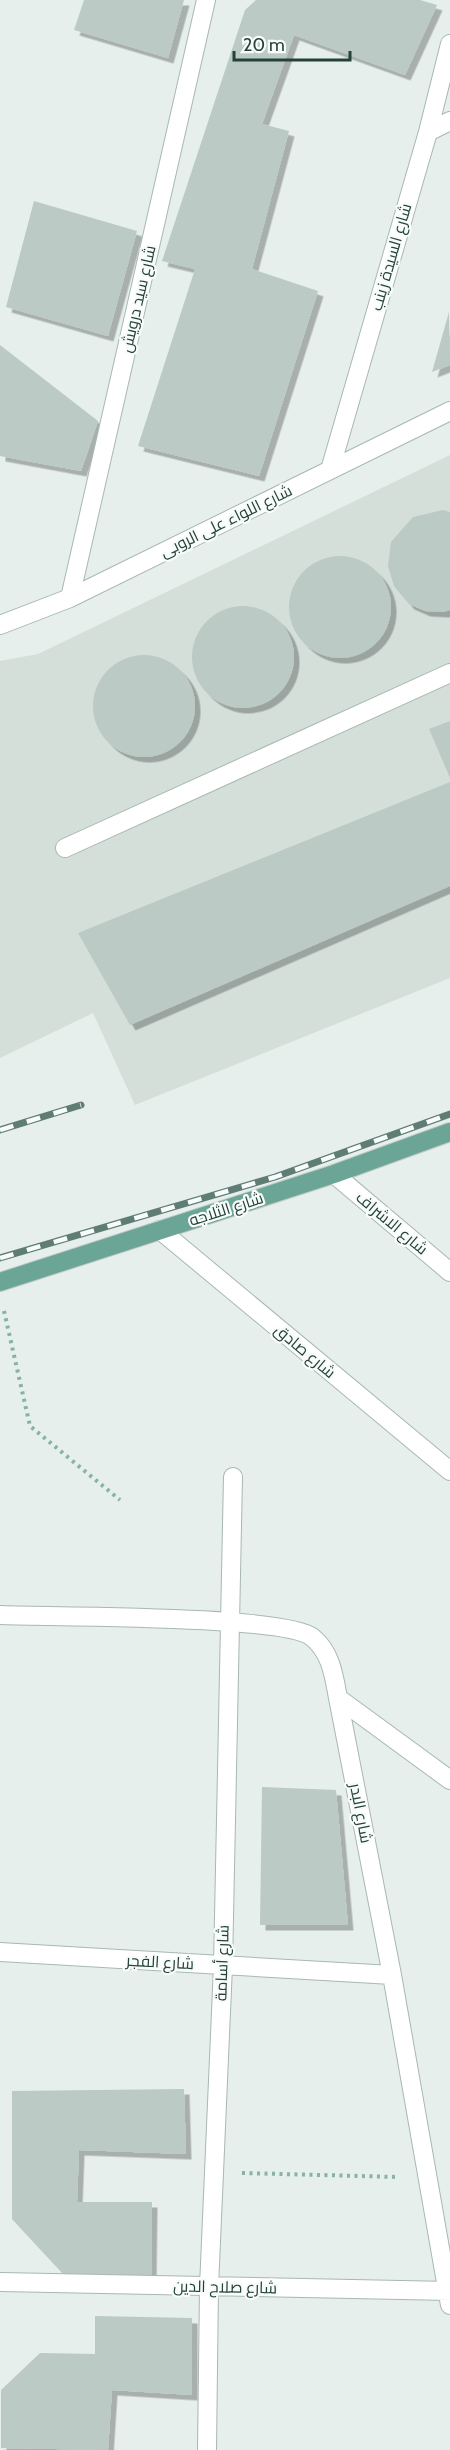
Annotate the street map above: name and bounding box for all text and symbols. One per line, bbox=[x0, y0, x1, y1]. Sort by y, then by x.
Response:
scale bar bbox=[234, 24, 350, 62]
text: 20 m bbox=[243, 34, 285, 56]
street label: شارع السيدة زينب bbox=[367, 201, 417, 313]
street label: شارع سيد درويش bbox=[116, 243, 162, 355]
street label: شارع اللواء على الروبى bbox=[157, 481, 296, 563]
street label: شارع الثلاجه bbox=[187, 1188, 266, 1232]
street label: شارع الاشراف bbox=[351, 1188, 432, 1260]
street label: شارع صادق bbox=[269, 1320, 339, 1384]
street label: شارع البدر bbox=[344, 1780, 376, 1845]
street label: شارع أسامة bbox=[211, 1925, 235, 2002]
street label: شارع الفجر bbox=[124, 1951, 194, 1975]
street label: شارع صلاح الدين bbox=[173, 2277, 277, 2299]

